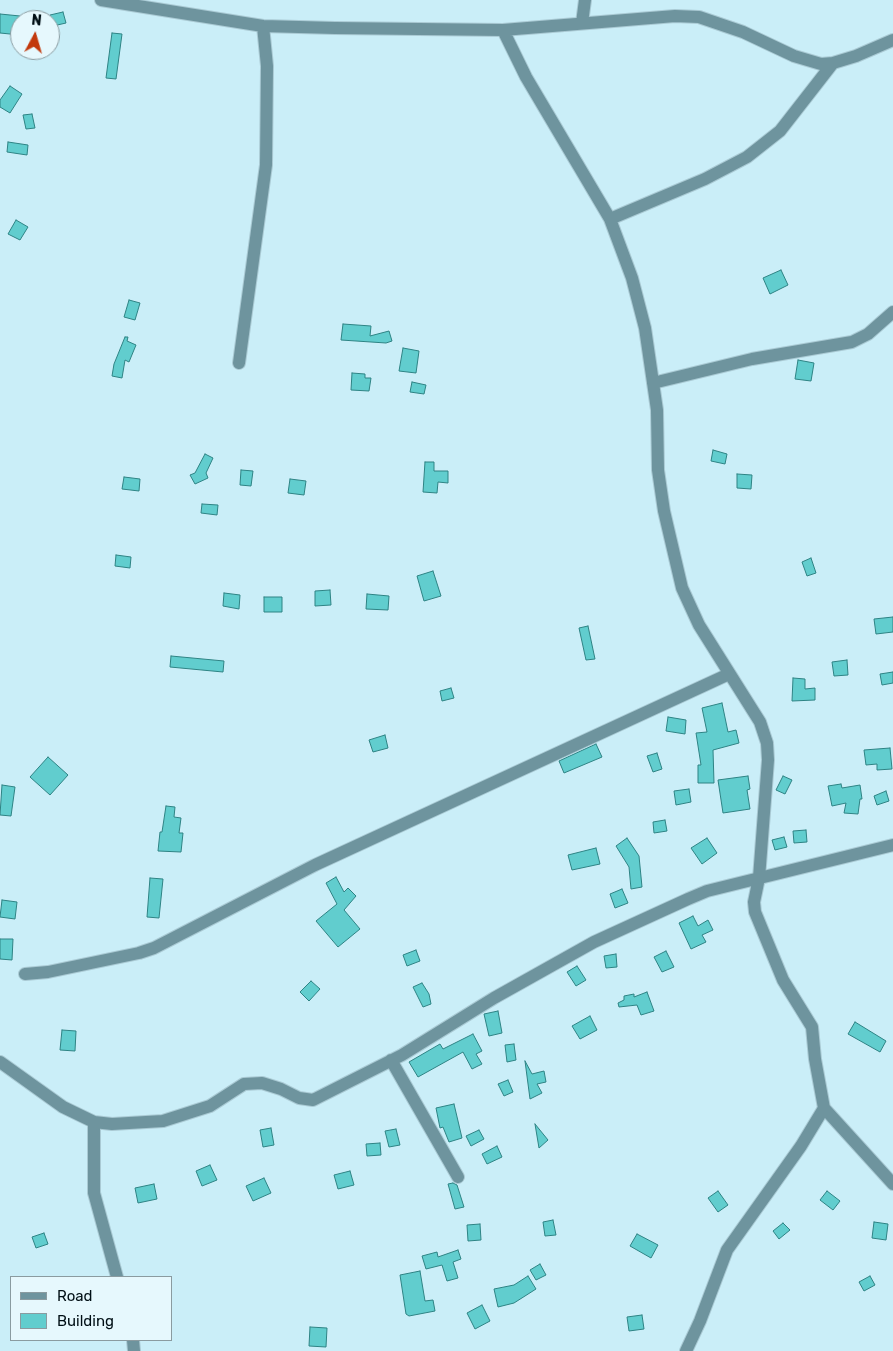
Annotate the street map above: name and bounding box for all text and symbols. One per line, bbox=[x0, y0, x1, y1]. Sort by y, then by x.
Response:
north arrow bbox=[10, 10, 60, 60]
text: N bbox=[31, 12, 42, 30]
legend bbox=[10, 1276, 172, 1341]
text: Road bbox=[57, 1287, 93, 1305]
text: Building bbox=[57, 1312, 114, 1330]

